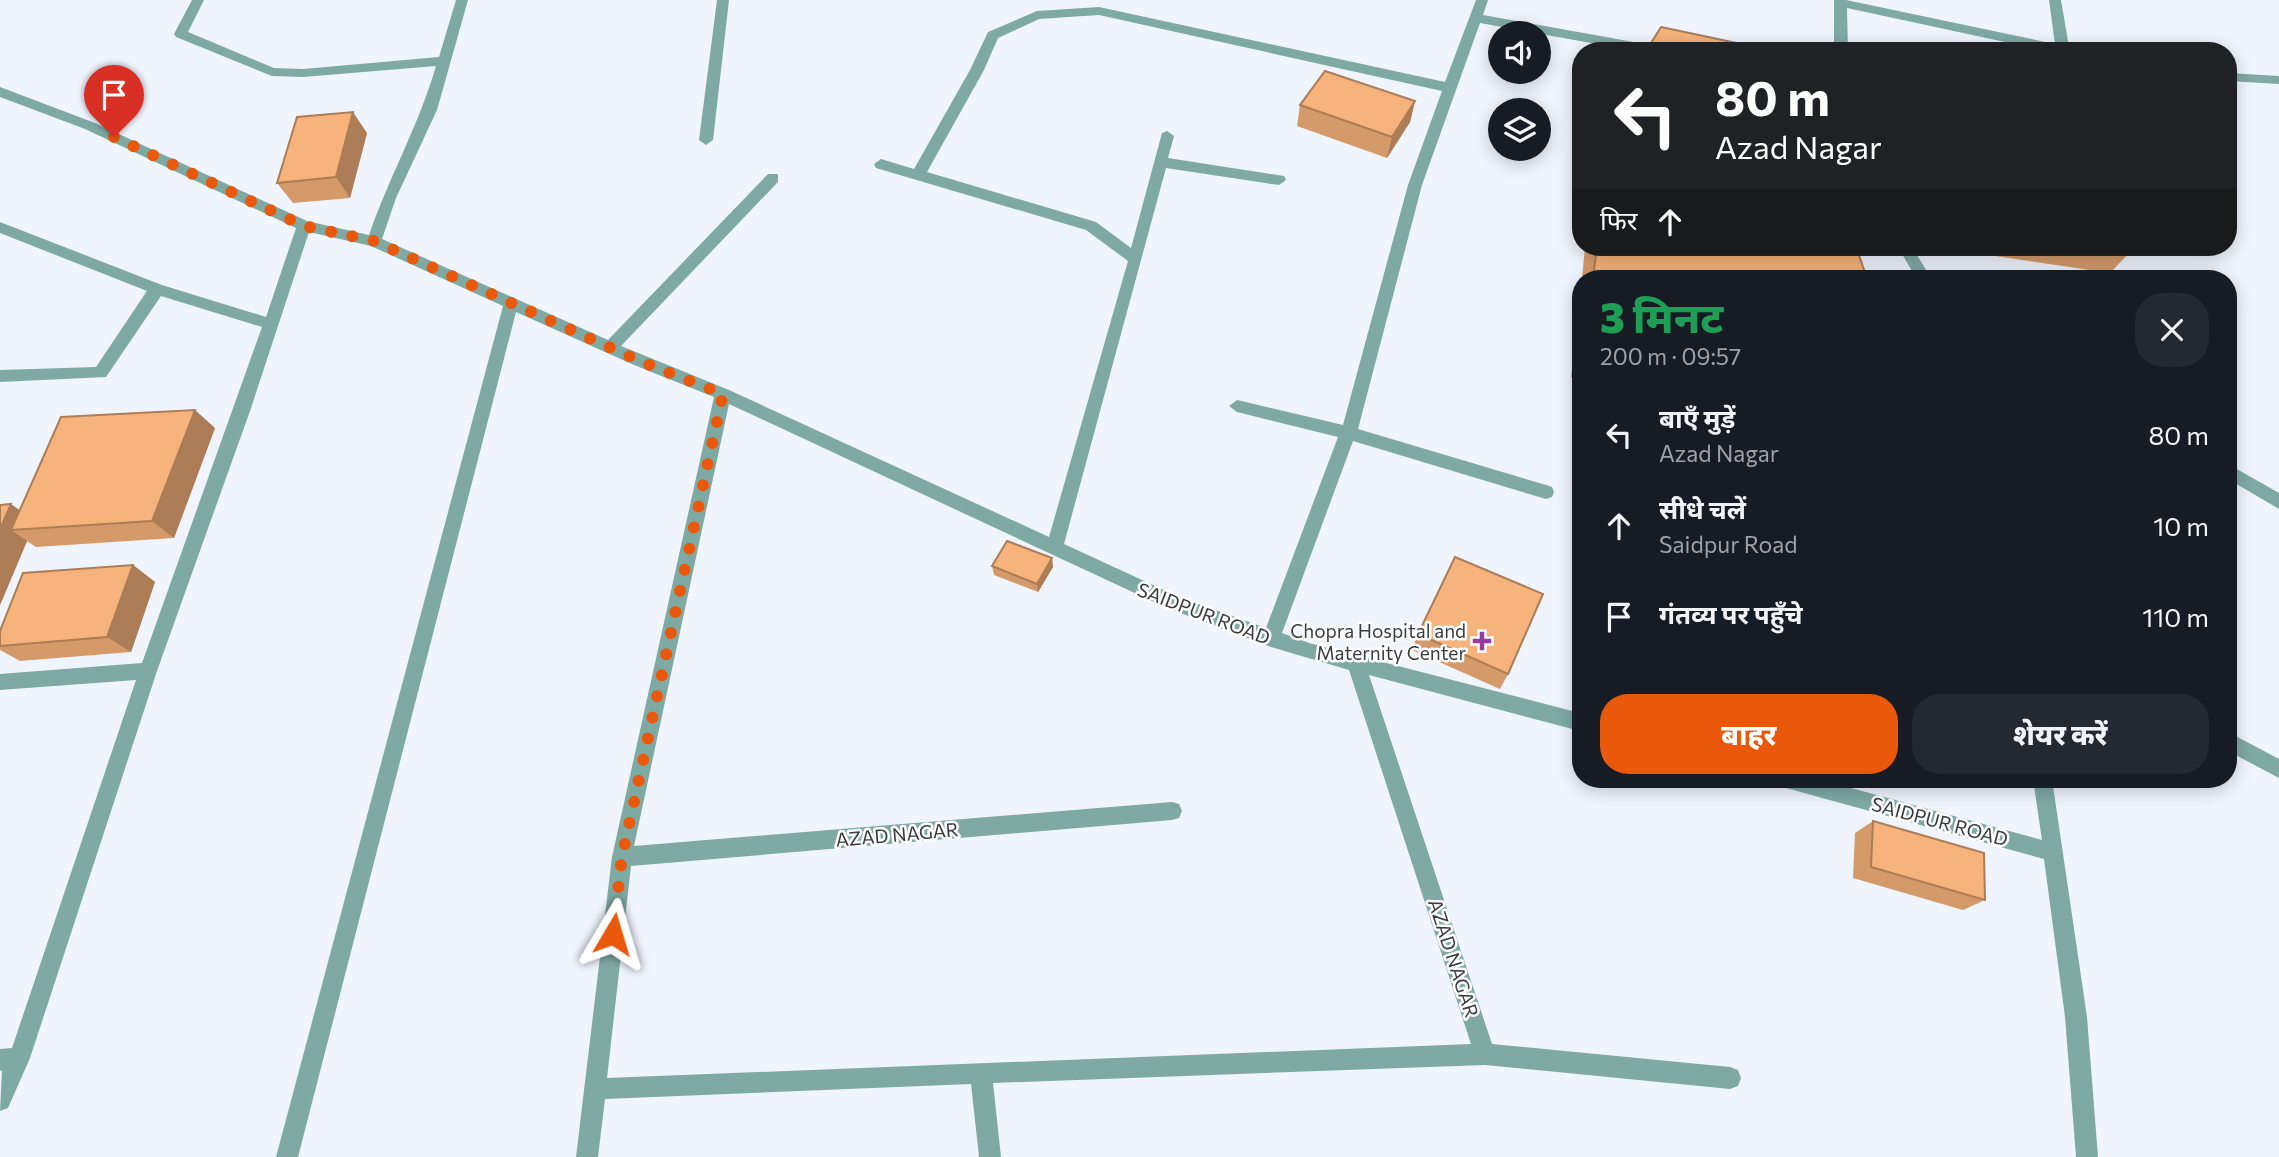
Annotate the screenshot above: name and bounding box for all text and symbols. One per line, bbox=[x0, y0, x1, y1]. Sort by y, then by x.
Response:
map controls bbox=[1488, 21, 1551, 161]
button: sound bbox=[1488, 21, 1551, 84]
pin bbox=[84, 65, 144, 137]
text: 80 m bbox=[1715, 66, 1830, 126]
icon: left bbox=[1600, 70, 1691, 161]
icon: arrive bbox=[95, 76, 133, 114]
button: layers bbox=[1488, 98, 1551, 161]
text: Azad Nagar bbox=[1715, 126, 1882, 166]
icon: ahead bbox=[1651, 203, 1689, 241]
text: फिर bbox=[1600, 204, 1637, 235]
text: 3 मिनट bbox=[1600, 290, 1723, 342]
button: close bbox=[2135, 293, 2209, 367]
text: 200 m · 09:57 bbox=[1600, 342, 1741, 370]
text: बाएँ मुड़ें bbox=[1659, 402, 1735, 433]
icon: left bbox=[1600, 416, 1638, 454]
text: 80 m bbox=[2149, 419, 2209, 450]
text: Azad Nagar bbox=[1659, 439, 1779, 467]
text: सीधे चलें bbox=[1659, 493, 1746, 524]
icon: ahead bbox=[1600, 507, 1638, 545]
text: 10 m bbox=[2153, 510, 2209, 541]
text: Saidpur Road bbox=[1659, 530, 1797, 558]
street label: SAIDPUR ROAD bbox=[1134, 577, 1274, 649]
icon: arrive bbox=[1600, 598, 1638, 636]
text: गंतव्य पर पहुँचे bbox=[1659, 598, 1803, 629]
text: 110 m bbox=[2142, 601, 2209, 632]
place label: Chopra Hospital and Maternity Center bbox=[1290, 619, 1466, 664]
marker: Chopra Hospital and Maternity Center bbox=[1472, 631, 1492, 651]
button: बाहर bbox=[1600, 694, 1898, 774]
button: शेयर करें bbox=[1912, 694, 2209, 774]
street label: SAIDPUR ROAD bbox=[1869, 792, 2011, 850]
street label: AZAD NAGAR bbox=[835, 817, 960, 851]
street label: AZAD NAGAR bbox=[1424, 896, 1484, 1020]
position arrow bbox=[576, 897, 650, 971]

